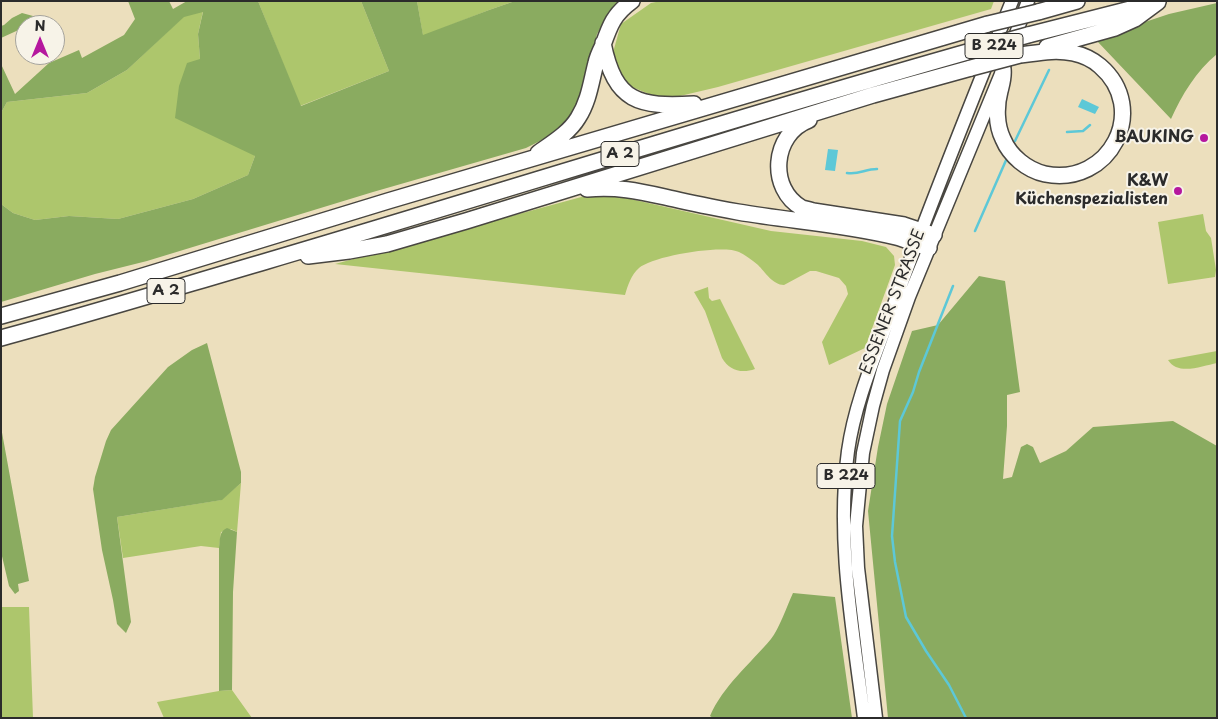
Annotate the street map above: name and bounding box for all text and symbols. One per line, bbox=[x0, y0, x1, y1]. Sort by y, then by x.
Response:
north arrow bbox=[15, 15, 65, 65]
text: N bbox=[34, 15, 46, 36]
road number: B 224 bbox=[965, 34, 1023, 58]
place label: BAUKING bbox=[1114, 128, 1194, 148]
marker: BAUKING bbox=[1198, 132, 1210, 144]
road number: A 2 bbox=[601, 142, 639, 166]
place label: K&W Küchenspezialisten bbox=[1015, 172, 1168, 210]
marker: K&W Küchenspezialisten bbox=[1172, 185, 1184, 197]
street label: ESSENER STRASSE bbox=[856, 227, 930, 377]
road number: A 2 bbox=[147, 278, 185, 304]
road number: B 224 bbox=[817, 464, 875, 488]

